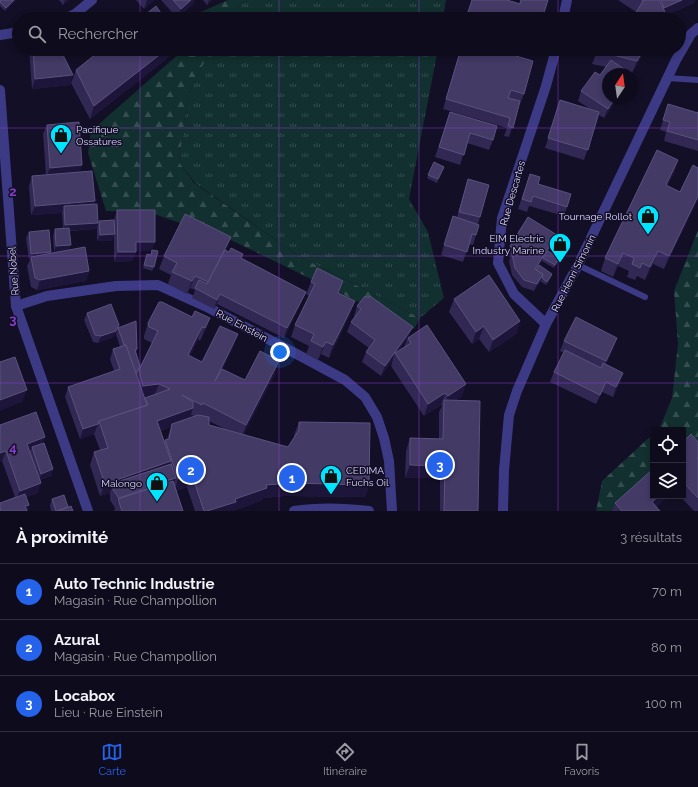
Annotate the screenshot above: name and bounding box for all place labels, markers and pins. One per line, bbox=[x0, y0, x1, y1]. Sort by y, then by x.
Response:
shop icon: Pacifique Ossatures bbox=[48, 122, 74, 155]
place label: Pacifique Ossatures bbox=[76, 124, 122, 147]
shop icon: Tournage Rollot bbox=[635, 203, 661, 236]
place label: Tournage Rollot bbox=[559, 211, 633, 222]
shop icon: EIM Electric Industry Marine bbox=[547, 231, 573, 264]
place label: EIM Electric Industry Marine bbox=[473, 233, 545, 256]
pin: 3 bbox=[427, 450, 453, 480]
pin: 2 bbox=[178, 455, 204, 485]
pin: 1 bbox=[279, 463, 305, 493]
shop icon: CEDIMA Fuchs Oil bbox=[318, 463, 344, 496]
place label: CEDIMA Fuchs Oil bbox=[346, 465, 389, 488]
shop icon: Malongo bbox=[144, 470, 170, 503]
place label: Malongo bbox=[101, 478, 142, 489]

